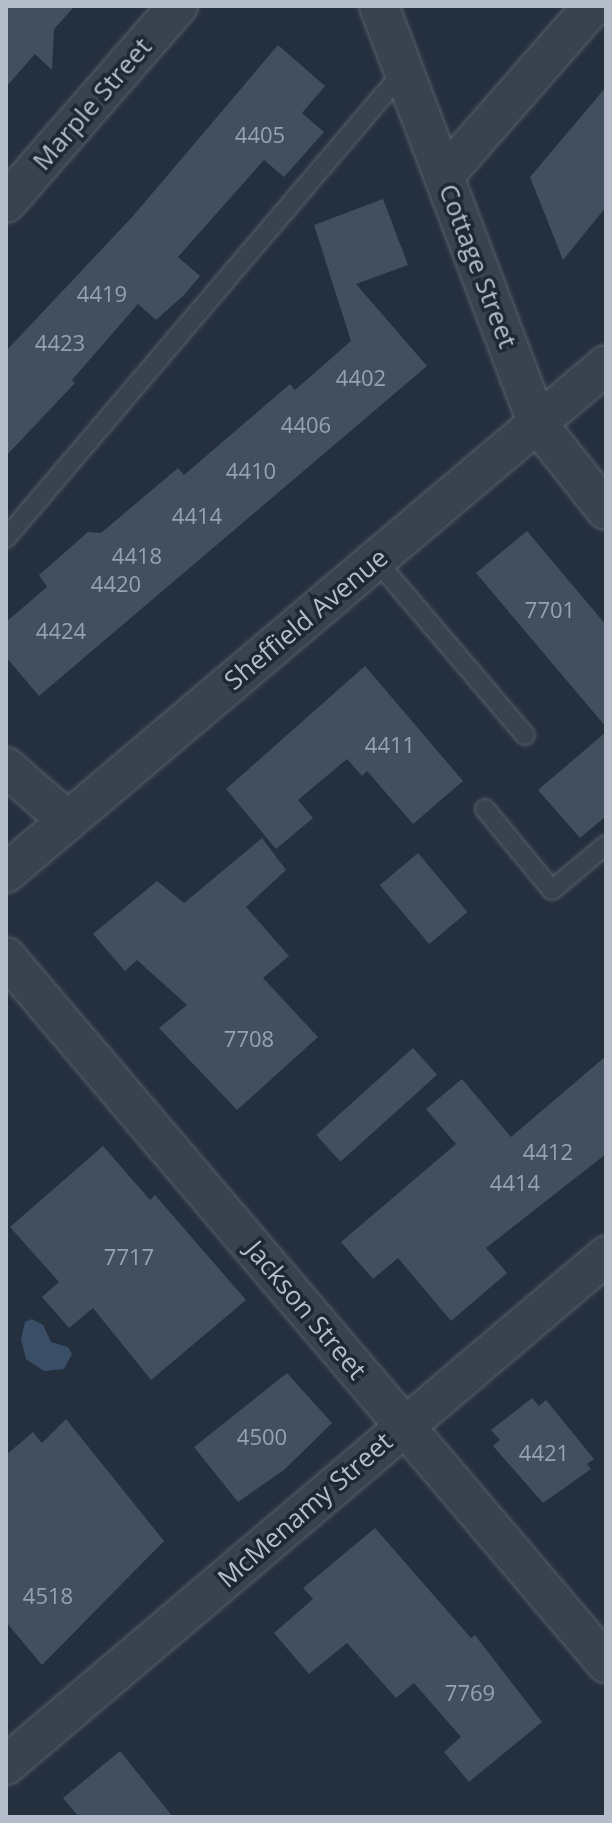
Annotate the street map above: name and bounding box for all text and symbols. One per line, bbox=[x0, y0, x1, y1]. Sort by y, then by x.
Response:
street label: Marple Street bbox=[26, 32, 158, 176]
house number: 4405 bbox=[235, 122, 285, 148]
street label: Cottage Street bbox=[432, 180, 524, 352]
house number: 4419 bbox=[77, 281, 127, 307]
house number: 4423 bbox=[35, 330, 85, 356]
house number: 4402 bbox=[336, 365, 386, 391]
house number: 4406 bbox=[281, 412, 331, 438]
house number: 4410 bbox=[226, 458, 276, 484]
house number: 4414 bbox=[172, 503, 222, 529]
street label: Sheffield Avenue bbox=[218, 542, 394, 696]
house number: 4418 bbox=[112, 543, 162, 569]
house number: 4420 bbox=[91, 571, 141, 597]
house number: 7701 bbox=[525, 597, 575, 623]
house number: 4424 bbox=[36, 618, 86, 644]
house number: 4411 bbox=[365, 732, 415, 758]
house number: 7708 bbox=[224, 1026, 274, 1052]
house number: 4412 bbox=[523, 1139, 573, 1165]
house number: 4414 bbox=[490, 1170, 540, 1196]
street label: Jackson Street bbox=[239, 1235, 373, 1385]
house number: 7717 bbox=[104, 1244, 154, 1270]
house number: 4500 bbox=[237, 1424, 287, 1450]
street label: McMenamy Street bbox=[211, 1426, 399, 1594]
house number: 4421 bbox=[519, 1440, 569, 1466]
house number: 4518 bbox=[23, 1583, 73, 1609]
house number: 7769 bbox=[445, 1680, 495, 1706]

